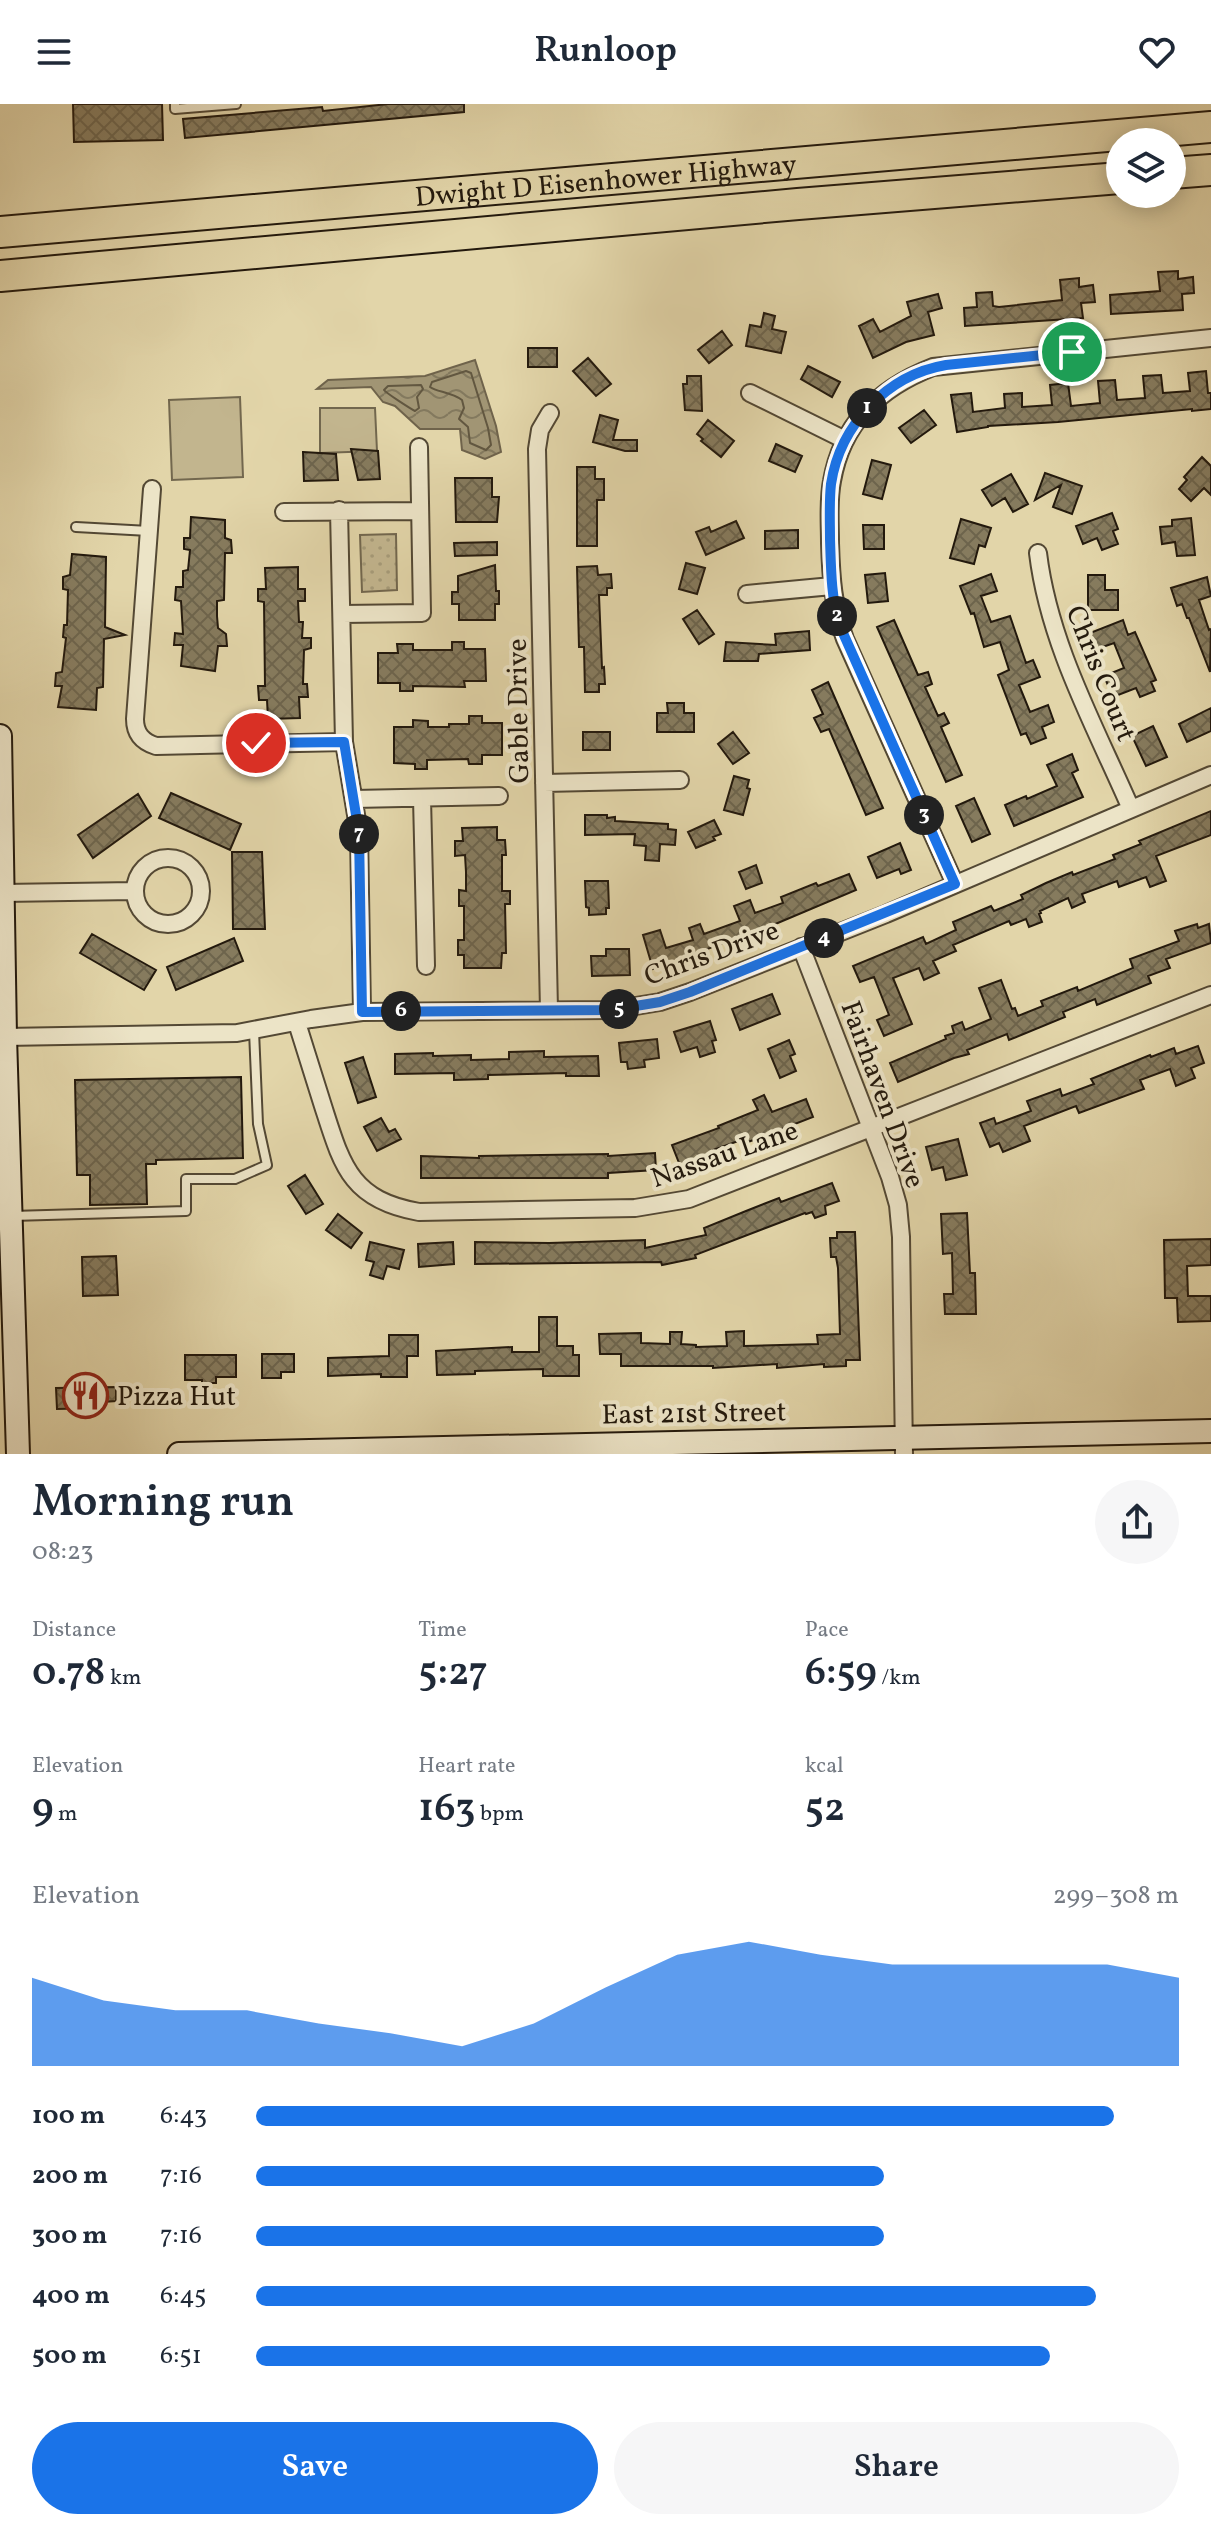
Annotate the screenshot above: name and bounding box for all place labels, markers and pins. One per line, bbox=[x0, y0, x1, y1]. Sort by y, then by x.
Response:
pin bbox=[1038, 318, 1106, 386]
pin: 1 bbox=[847, 388, 887, 428]
pin: 2 bbox=[817, 596, 857, 636]
pin bbox=[222, 709, 290, 777]
pin: 3 bbox=[904, 795, 944, 835]
pin: 7 bbox=[339, 814, 379, 854]
pin: 4 bbox=[804, 918, 844, 958]
pin: 5 bbox=[599, 989, 639, 1029]
pin: 6 bbox=[381, 991, 421, 1031]
restaurant icon: Pizza Hut bbox=[62, 1371, 110, 1419]
place label: Pizza Hut bbox=[117, 1378, 236, 1417]

